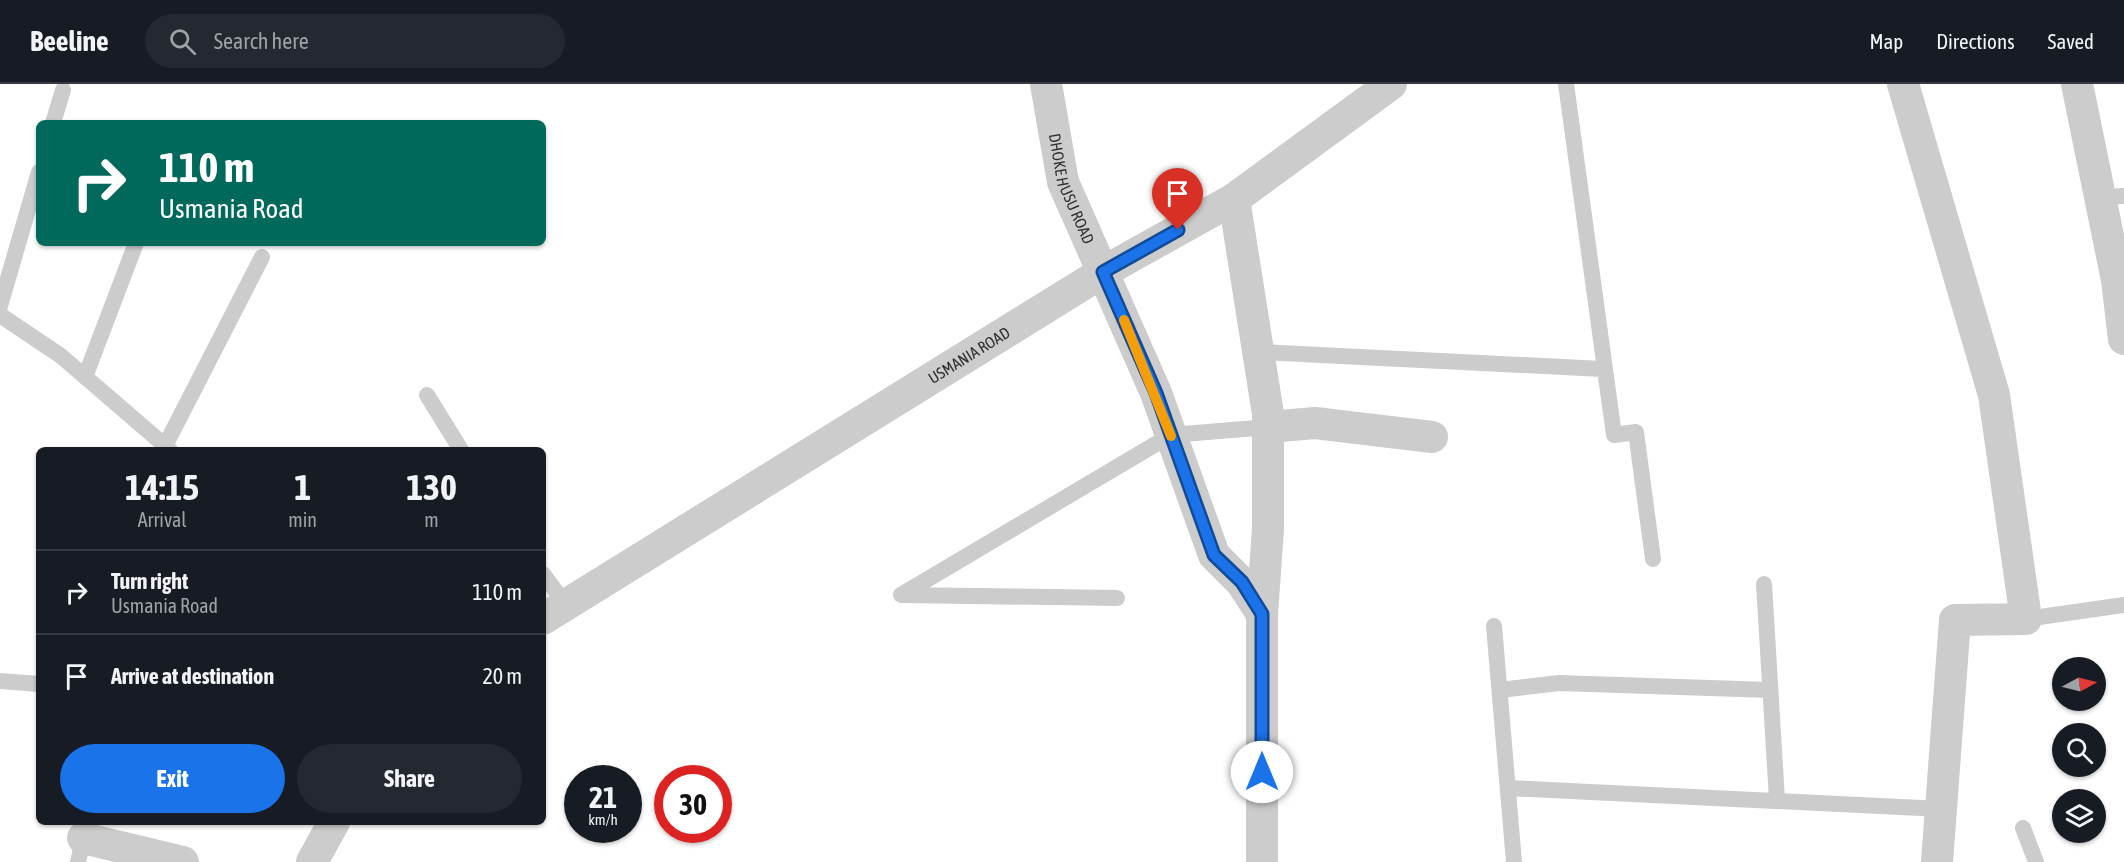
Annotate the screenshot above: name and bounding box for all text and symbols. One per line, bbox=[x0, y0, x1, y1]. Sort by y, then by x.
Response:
search box bbox=[145, 14, 565, 68]
text: Beeline bbox=[30, 25, 109, 57]
icon: search bbox=[166, 25, 199, 58]
text: Search here bbox=[214, 28, 309, 54]
text: Map bbox=[1869, 29, 1903, 53]
text: Directions bbox=[1936, 29, 2015, 53]
text: Saved bbox=[2048, 29, 2094, 53]
street label: DHOKE HUSU ROAD bbox=[1046, 132, 1098, 246]
text: 110 m bbox=[159, 143, 254, 191]
icon: right bbox=[60, 144, 138, 222]
pin bbox=[1152, 168, 1203, 230]
icon: arrive bbox=[1161, 177, 1194, 210]
text: Usmania Road bbox=[159, 193, 304, 224]
street label: USMANIA ROAD bbox=[925, 323, 1013, 387]
text: 14:15 bbox=[125, 466, 199, 508]
text: 1 bbox=[294, 466, 311, 508]
text: 130 bbox=[406, 466, 457, 508]
text: Arrival bbox=[138, 508, 187, 531]
text: min bbox=[288, 508, 317, 531]
text: m bbox=[424, 508, 439, 531]
text: Turn right bbox=[111, 568, 188, 594]
icon: right bbox=[60, 576, 93, 609]
text: 110 m bbox=[472, 579, 522, 605]
text: Usmania Road bbox=[111, 594, 218, 617]
north arrow bbox=[2052, 657, 2106, 711]
map controls bbox=[2052, 657, 2106, 843]
icon: arrive bbox=[60, 660, 93, 693]
text: Arrive at destination bbox=[111, 663, 274, 689]
text: 20 m bbox=[482, 663, 522, 689]
button: search bbox=[2052, 723, 2106, 777]
position arrow bbox=[1230, 740, 1294, 804]
button: Exit bbox=[60, 744, 285, 813]
button: Share bbox=[297, 744, 522, 813]
speed limit sign: 30 bbox=[654, 765, 732, 843]
text: 21 bbox=[589, 780, 617, 814]
button: layers bbox=[2052, 789, 2106, 843]
text: km/h bbox=[588, 811, 618, 828]

